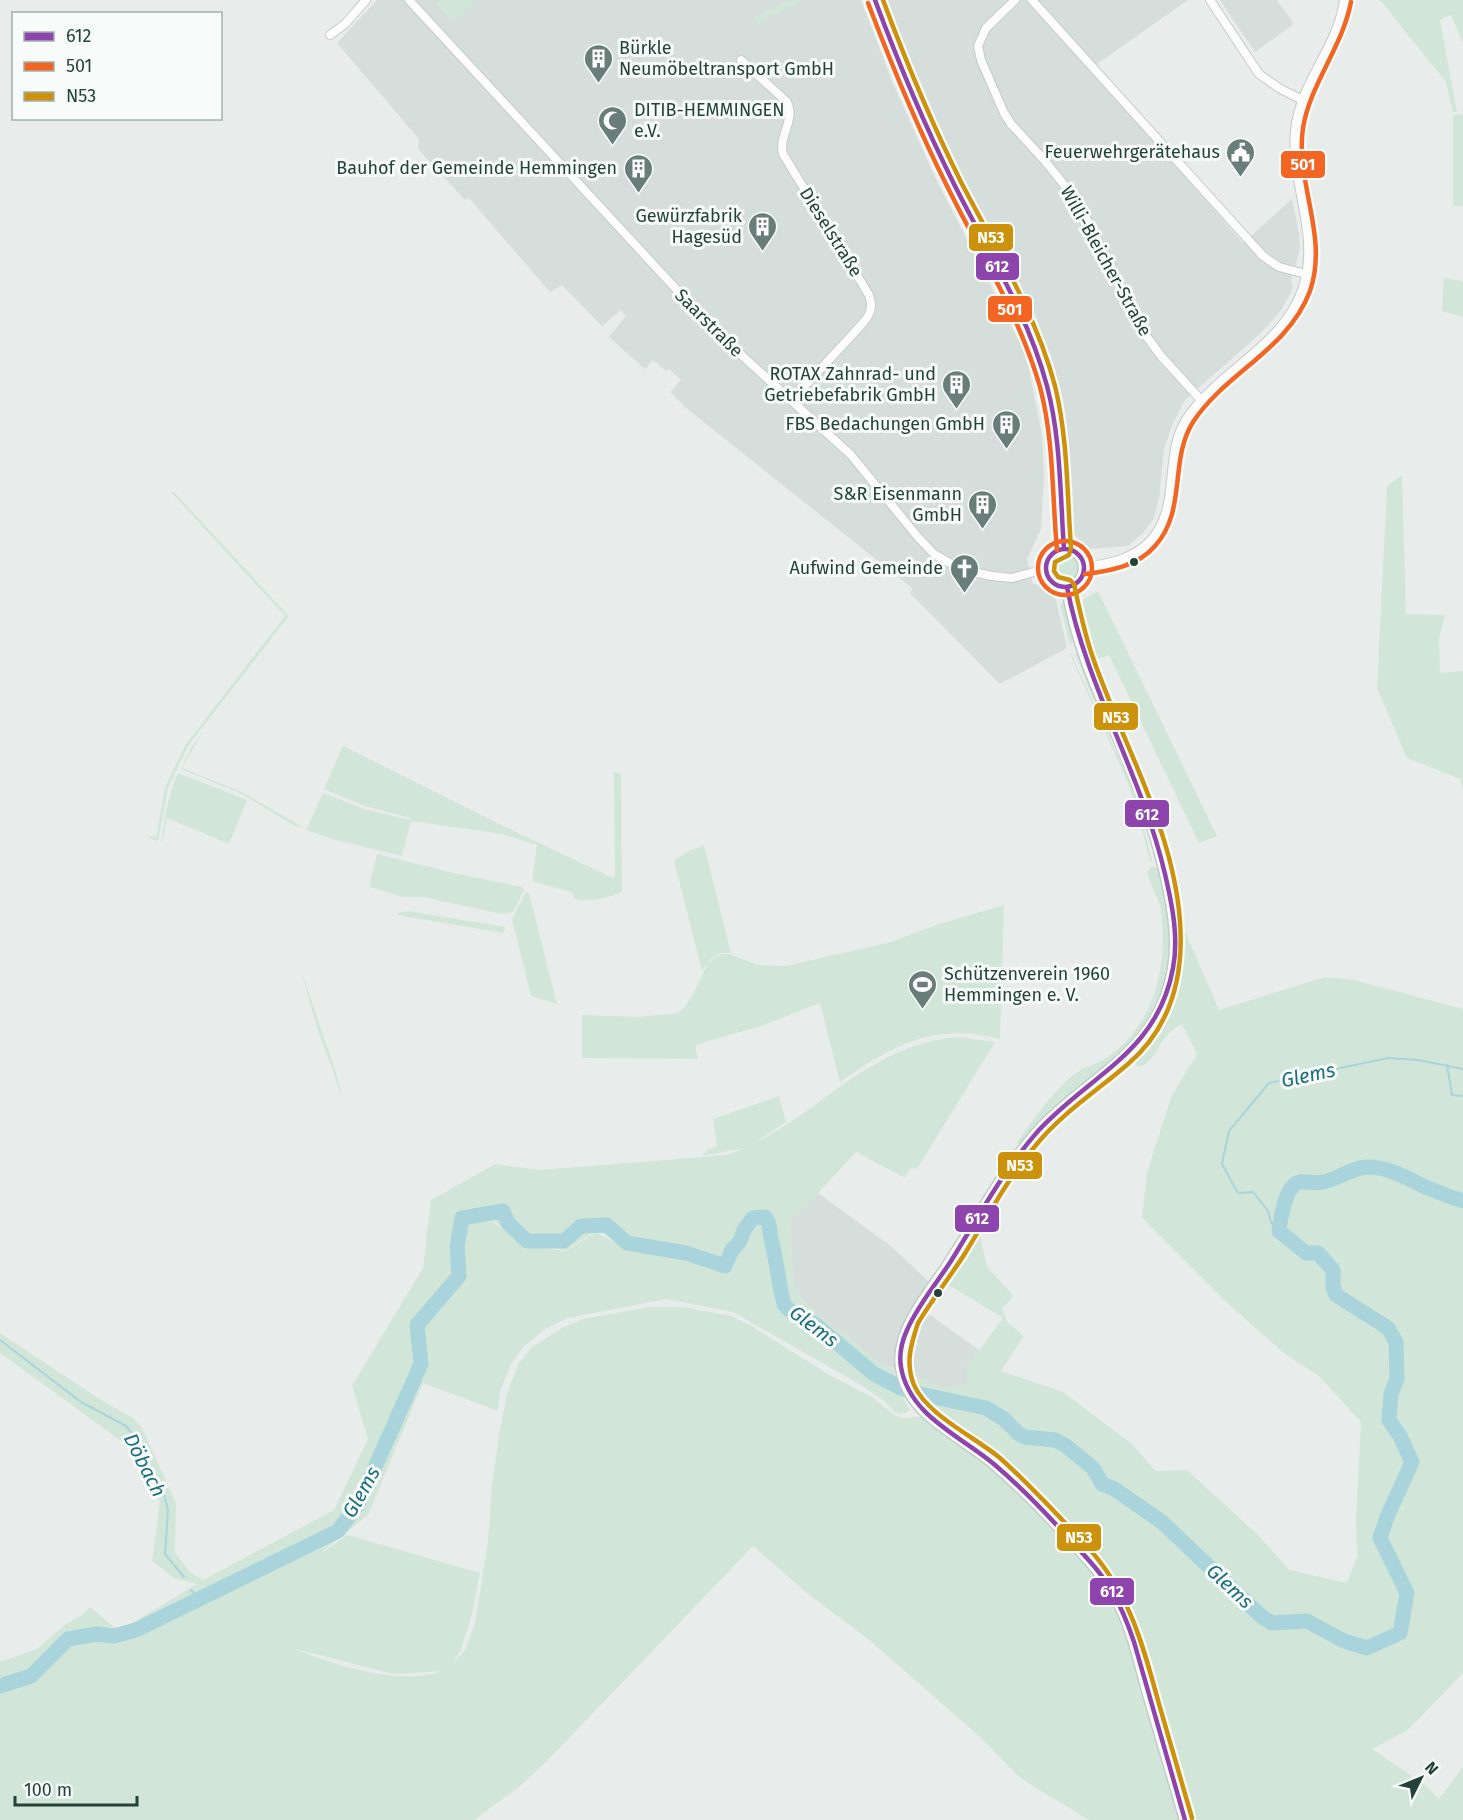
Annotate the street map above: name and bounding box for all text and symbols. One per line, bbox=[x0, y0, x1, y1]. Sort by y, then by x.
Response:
legend bbox=[12, 12, 222, 120]
text: 612 bbox=[66, 25, 92, 47]
place label: Bürkle Neumöbeltransport GmbH bbox=[619, 37, 834, 80]
building icon: Bürkle Neumöbeltransport GmbH bbox=[582, 42, 614, 84]
text: 501 bbox=[66, 55, 92, 77]
text: N53 bbox=[66, 85, 96, 107]
place label: DITIB-HEMMINGEN e.V. bbox=[634, 99, 784, 142]
mosque icon: DITIB-HEMMINGEN e.V. bbox=[597, 104, 629, 146]
public building icon: Feuerwehrgerätehaus bbox=[1225, 136, 1257, 178]
place label: Feuerwehrgerätehaus bbox=[1045, 141, 1220, 163]
line badge: 501 bbox=[1280, 150, 1326, 179]
building icon: Bauhof der Gemeinde Hemmingen bbox=[622, 152, 654, 194]
text: 501 bbox=[1290, 155, 1316, 174]
place label: Bauhof der Gemeinde Hemmingen bbox=[336, 157, 617, 179]
street label: Willi-Bleicher-Straße bbox=[1056, 182, 1156, 340]
street label: Dieselstraße bbox=[795, 183, 867, 281]
place label: Gewürzfabrik Hagesüd bbox=[635, 205, 743, 248]
building icon: Gewürzfabrik Hagesüd bbox=[747, 210, 779, 252]
line badge: N53 bbox=[968, 223, 1014, 252]
text: N53 bbox=[977, 228, 1005, 247]
line badge: 612 bbox=[975, 252, 1020, 281]
text: 612 bbox=[985, 257, 1009, 276]
street label: Saarstraße bbox=[670, 284, 748, 362]
line badge: 501 bbox=[987, 295, 1033, 323]
text: 501 bbox=[997, 300, 1023, 319]
place label: ROTAX Zahnrad- und Getriebefabrik GmbH bbox=[764, 363, 936, 406]
building icon: ROTAX Zahnrad- und Getriebefabrik GmbH bbox=[941, 368, 973, 410]
building icon: FBS Bedachungen GmbH bbox=[990, 408, 1022, 450]
place label: FBS Bedachungen GmbH bbox=[786, 413, 985, 435]
place label: S&R Eisenmann GmbH bbox=[834, 483, 962, 526]
building icon: S&R Eisenmann GmbH bbox=[967, 488, 999, 530]
church icon: Aufwind Gemeinde bbox=[948, 552, 980, 594]
unlabelled marker bbox=[1128, 556, 1140, 568]
place label: Aufwind Gemeinde bbox=[790, 557, 943, 579]
line badge: N53 bbox=[1093, 702, 1139, 731]
text: N53 bbox=[1102, 708, 1130, 727]
line badge: 612 bbox=[1124, 799, 1170, 828]
text: 612 bbox=[1135, 805, 1159, 824]
place label: Schützenverein 1960 Hemmingen e. V. bbox=[944, 963, 1110, 1006]
sports icon: Schützenverein 1960 Hemmingen e. V. bbox=[907, 968, 939, 1010]
water label: Glems bbox=[1279, 1058, 1337, 1092]
line badge: N53 bbox=[997, 1151, 1043, 1180]
text: N53 bbox=[1006, 1156, 1034, 1175]
line badge: 612 bbox=[954, 1204, 1000, 1233]
text: 612 bbox=[965, 1209, 989, 1228]
unlabelled marker bbox=[932, 1287, 944, 1299]
water label: Glems bbox=[785, 1300, 843, 1352]
water label: Döbach bbox=[119, 1429, 171, 1501]
water label: Glems bbox=[337, 1462, 385, 1522]
line badge: N53 bbox=[1056, 1523, 1102, 1552]
text: N53 bbox=[1065, 1528, 1093, 1547]
water label: Glems bbox=[1202, 1559, 1258, 1613]
line badge: 612 bbox=[1089, 1577, 1135, 1606]
text: 612 bbox=[1100, 1582, 1124, 1601]
north arrow bbox=[1391, 1748, 1451, 1808]
text: N bbox=[1421, 1758, 1442, 1778]
scale bar bbox=[15, 1769, 136, 1807]
text: 100 m bbox=[24, 1779, 72, 1801]

